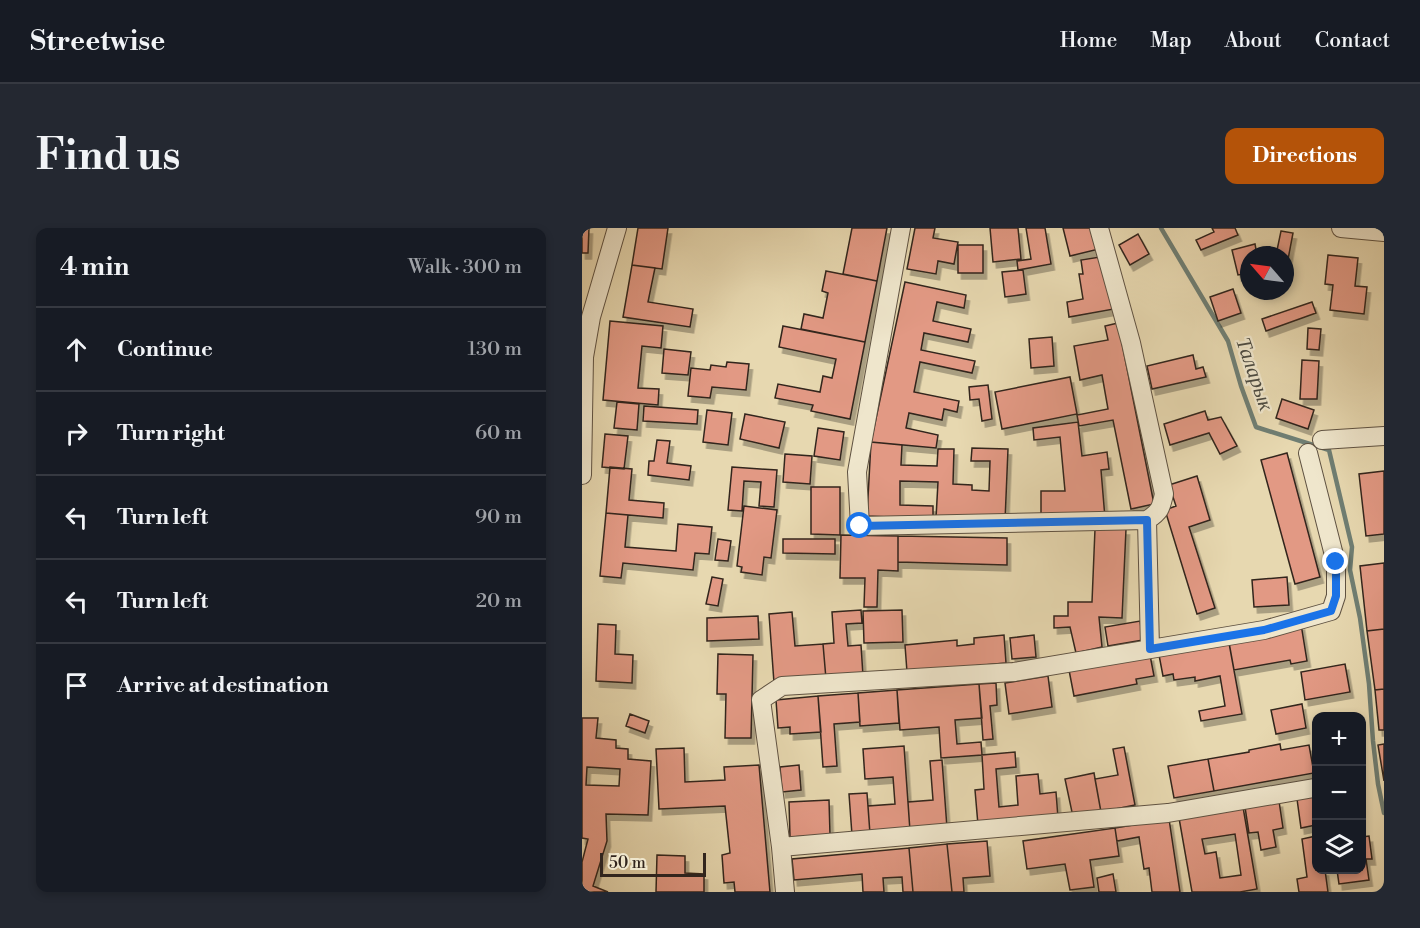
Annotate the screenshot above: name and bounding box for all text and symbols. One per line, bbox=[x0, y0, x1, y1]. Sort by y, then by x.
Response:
text: Streetwise bbox=[30, 24, 165, 59]
text: Home bbox=[1060, 28, 1117, 54]
text: Map bbox=[1150, 28, 1192, 54]
text: About bbox=[1225, 28, 1282, 54]
text: Contact bbox=[1315, 28, 1390, 54]
button: Directions bbox=[1225, 128, 1384, 184]
text: Find us bbox=[36, 130, 180, 183]
north arrow bbox=[1240, 246, 1294, 300]
text: 4 min bbox=[60, 251, 130, 283]
text: Walk · 300 m bbox=[408, 255, 522, 280]
icon: ahead bbox=[60, 333, 93, 366]
water label: Таларык bbox=[1229, 334, 1279, 415]
text: Continue bbox=[117, 336, 213, 363]
text: 130 m bbox=[467, 337, 522, 362]
icon: right bbox=[60, 417, 93, 450]
text: Turn right bbox=[117, 420, 225, 447]
text: 60 m bbox=[475, 421, 522, 446]
icon: left bbox=[60, 501, 93, 534]
text: Turn left bbox=[117, 504, 208, 531]
text: 90 m bbox=[475, 505, 522, 530]
route start bbox=[846, 512, 872, 538]
route end bbox=[1322, 548, 1348, 574]
icon: left bbox=[60, 585, 93, 618]
text: Turn left bbox=[117, 588, 208, 615]
text: 20 m bbox=[476, 589, 522, 614]
icon: arrive bbox=[60, 669, 93, 702]
text: Arrive at destination bbox=[117, 672, 329, 699]
map controls bbox=[1312, 712, 1366, 874]
button: + bbox=[1312, 712, 1366, 766]
button: − bbox=[1312, 766, 1366, 820]
button: layers bbox=[1312, 820, 1366, 874]
scale bar bbox=[600, 850, 706, 878]
text: 50 m bbox=[609, 853, 646, 873]

